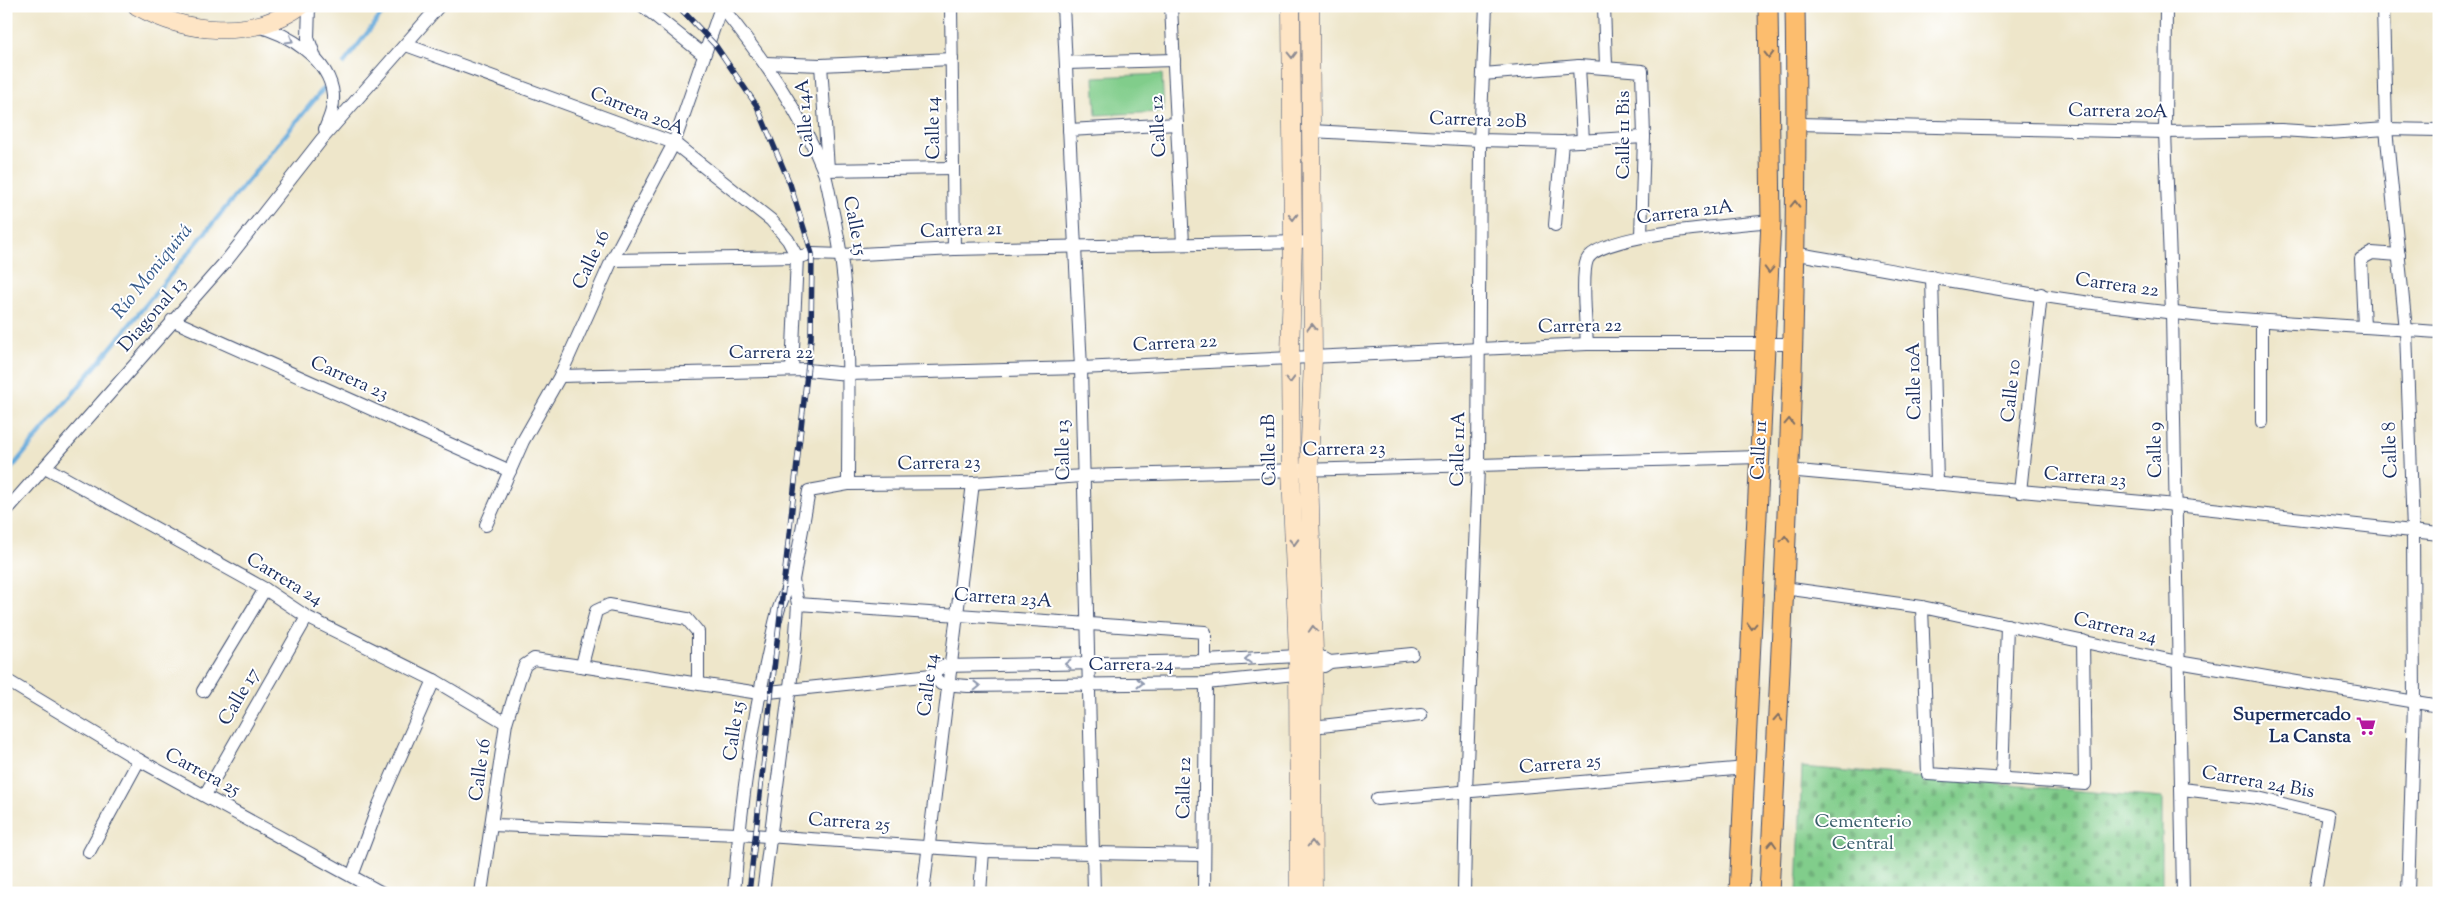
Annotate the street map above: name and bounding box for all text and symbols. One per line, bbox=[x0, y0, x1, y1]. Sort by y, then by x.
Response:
one-way arrow bbox=[285, 33, 294, 43]
one-way arrow bbox=[1287, 52, 1297, 59]
one-way arrow bbox=[1764, 52, 1774, 59]
street label: Calle 14A bbox=[790, 77, 822, 158]
street label: Carrera 20A bbox=[586, 81, 689, 143]
street label: Calle 11 Bis bbox=[1611, 91, 1638, 179]
street label: Calle 12 bbox=[1144, 94, 1174, 158]
street label: Calle 14 bbox=[920, 96, 948, 160]
street label: Carrera 20A bbox=[2068, 98, 2169, 126]
street label: Carrera 20B bbox=[1429, 106, 1527, 136]
street label: Calle 15 bbox=[835, 194, 873, 259]
street label: Carrera 21A bbox=[1635, 194, 1736, 232]
one-way arrow bbox=[1789, 200, 1800, 208]
one-way arrow bbox=[1288, 214, 1298, 222]
street label: Carrera 21 bbox=[920, 216, 1003, 246]
water label: Río Moniquirá bbox=[105, 218, 201, 326]
street label: Calle 16 bbox=[566, 226, 618, 294]
one-way arrow bbox=[1764, 266, 1775, 274]
street label: Carrera 22 bbox=[2073, 267, 2161, 305]
street label: Diagonal 13 bbox=[113, 271, 193, 359]
street label: Carrera 22 bbox=[1538, 313, 1623, 341]
one-way arrow bbox=[1307, 322, 1318, 330]
street label: Carrera 22 bbox=[1132, 328, 1218, 360]
street label: Carrera 22 bbox=[729, 340, 813, 367]
street label: Calle 10A bbox=[1901, 341, 1929, 420]
street label: Carrera 23 bbox=[306, 350, 392, 408]
street label: Calle 10 bbox=[1995, 358, 2029, 424]
one-way arrow bbox=[1285, 376, 1295, 384]
street label: Calle 11A bbox=[1445, 410, 1473, 487]
street label: Calle 11B bbox=[1256, 414, 1284, 486]
one-way arrow bbox=[1784, 417, 1794, 425]
street label: Calle 13 bbox=[1050, 419, 1078, 481]
street label: Calle 11 bbox=[1745, 419, 1775, 481]
street label: Calle 8 bbox=[2377, 421, 2405, 479]
street label: Calle 9 bbox=[2142, 422, 2170, 478]
street label: Carrera 23 bbox=[1302, 436, 1386, 464]
street label: Carrera 23 bbox=[897, 450, 981, 478]
street label: Carrera 23 bbox=[2042, 461, 2128, 495]
one-way arrow bbox=[1780, 535, 1790, 542]
one-way arrow bbox=[1288, 539, 1299, 547]
street label: Carrera 24 bbox=[241, 547, 328, 614]
street label: Carrera 23A bbox=[953, 582, 1054, 616]
street label: Carrera 24 bbox=[2071, 606, 2160, 652]
one-way arrow bbox=[1747, 622, 1758, 630]
one-way arrow bbox=[1308, 625, 1318, 632]
street label: Calle 14 bbox=[912, 652, 946, 718]
street label: Carrera 24 bbox=[1088, 652, 1174, 679]
one-way arrow bbox=[1244, 653, 1252, 664]
one-way arrow bbox=[1064, 659, 1072, 669]
street label: Calle 17 bbox=[213, 663, 268, 731]
one-way arrow bbox=[1136, 678, 1144, 688]
one-way arrow bbox=[974, 681, 982, 691]
street label: Calle 15 bbox=[717, 699, 753, 763]
place label: Supermercado La Cansta bbox=[2233, 702, 2352, 751]
one-way arrow bbox=[1772, 714, 1783, 722]
supermarket icon: Supermercado La Cansta bbox=[2355, 715, 2377, 737]
street label: Calle 16 bbox=[463, 737, 499, 803]
street label: Carrera 25 bbox=[159, 742, 245, 804]
street label: Carrera 25 bbox=[1518, 748, 1603, 782]
street label: Calle 12 bbox=[1171, 756, 1199, 819]
street label: Carrera 24 Bis bbox=[2200, 760, 2316, 806]
street label: Carrera 25 bbox=[807, 807, 891, 839]
park label: Cementerio Central bbox=[1814, 809, 1912, 858]
one-way arrow bbox=[1307, 840, 1317, 848]
one-way arrow bbox=[1766, 840, 1777, 848]

